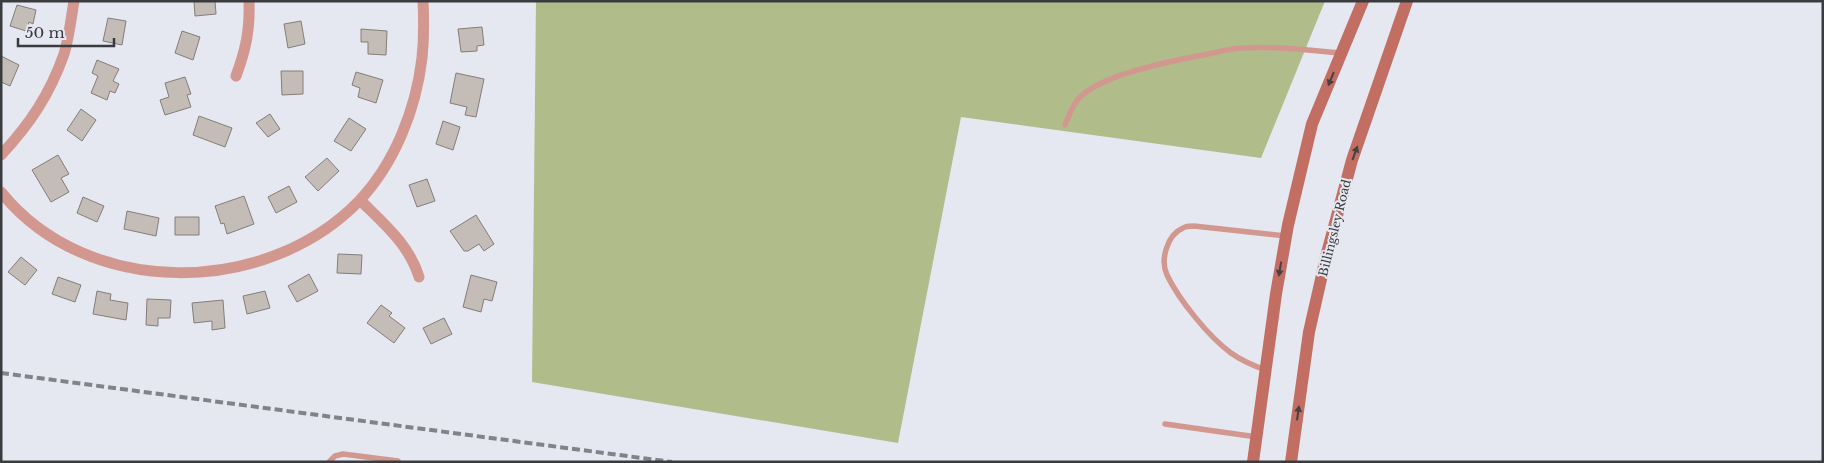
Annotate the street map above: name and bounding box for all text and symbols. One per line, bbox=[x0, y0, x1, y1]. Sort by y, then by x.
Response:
scale bar bbox=[18, 15, 114, 47]
text: 50 m bbox=[25, 23, 65, 42]
one-way arrow bbox=[1327, 71, 1334, 86]
one-way arrow bbox=[1352, 145, 1359, 160]
street label: Billingsley Road bbox=[1315, 178, 1354, 278]
one-way arrow bbox=[1276, 261, 1284, 277]
one-way arrow bbox=[1294, 405, 1302, 421]

